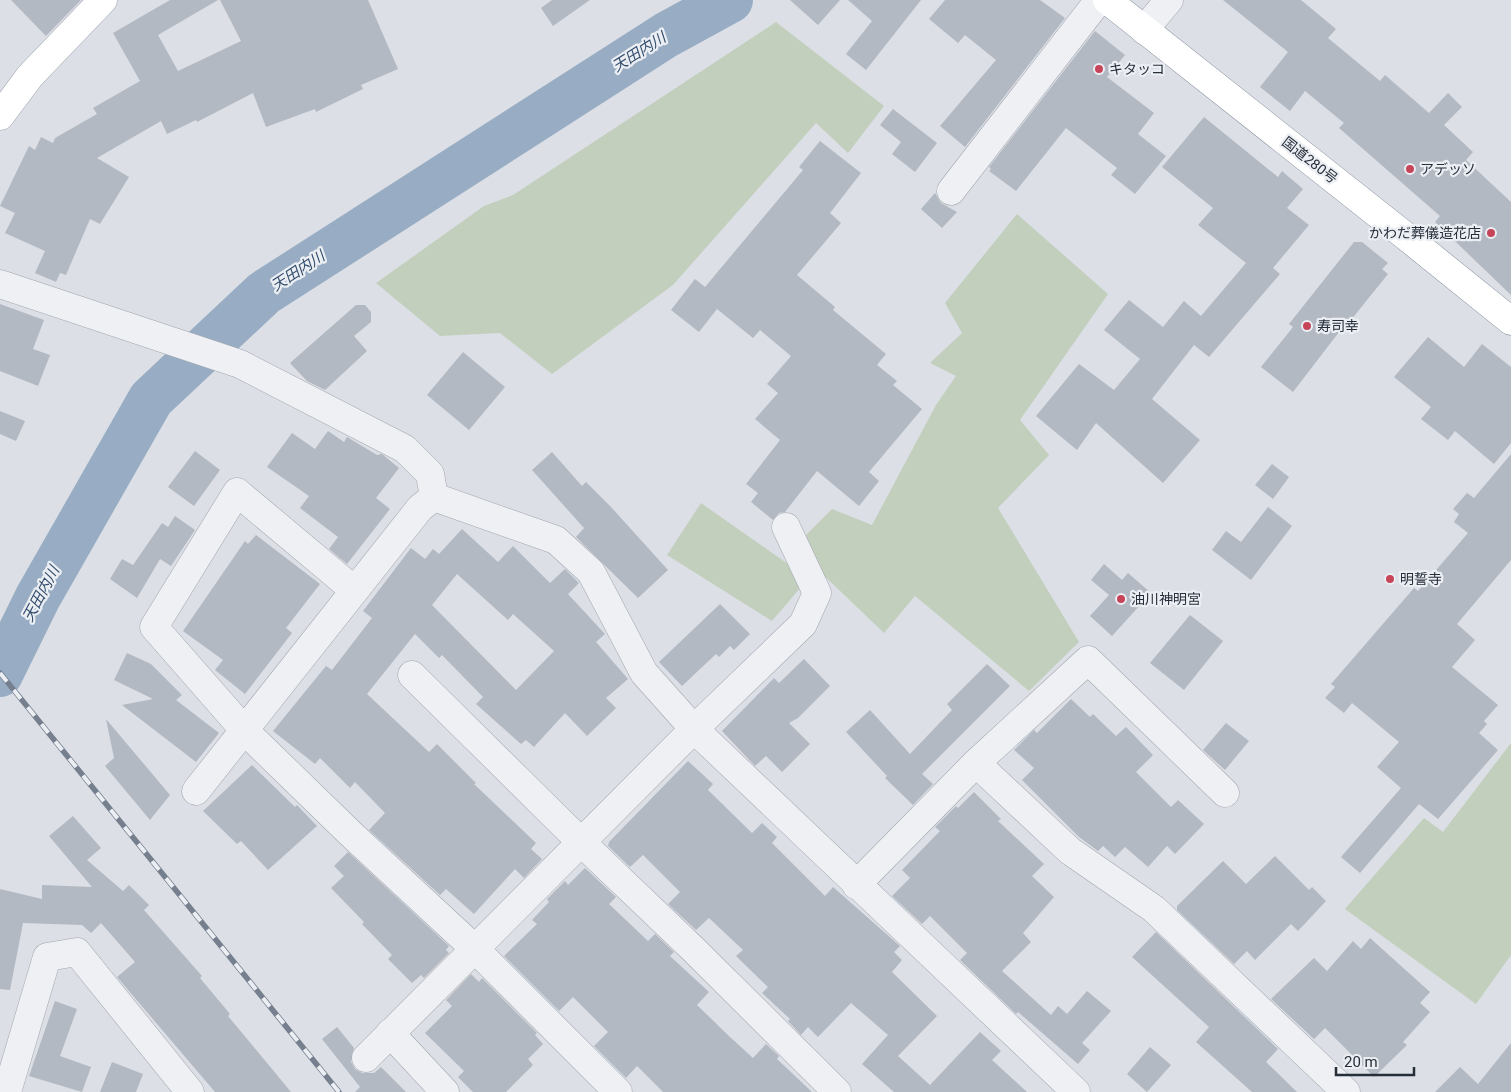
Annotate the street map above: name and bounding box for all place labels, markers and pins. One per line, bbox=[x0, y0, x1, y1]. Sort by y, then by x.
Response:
place label: キタッコ bbox=[1109, 61, 1165, 77]
marker: キタッコ bbox=[1093, 63, 1105, 75]
place label: アデッソ bbox=[1420, 161, 1476, 177]
marker: アデッソ bbox=[1404, 163, 1416, 175]
place label: かわだ葬儀造花店 bbox=[1369, 225, 1481, 241]
marker: かわだ葬儀造花店 bbox=[1485, 227, 1497, 239]
place label: 寿司幸 bbox=[1317, 318, 1359, 334]
marker: 寿司幸 bbox=[1301, 320, 1313, 332]
place label: 明誓寺 bbox=[1400, 571, 1442, 587]
marker: 明誓寺 bbox=[1384, 573, 1396, 585]
place label: 油川神明宮 bbox=[1131, 591, 1201, 607]
marker: 油川神明宮 bbox=[1115, 593, 1127, 605]

